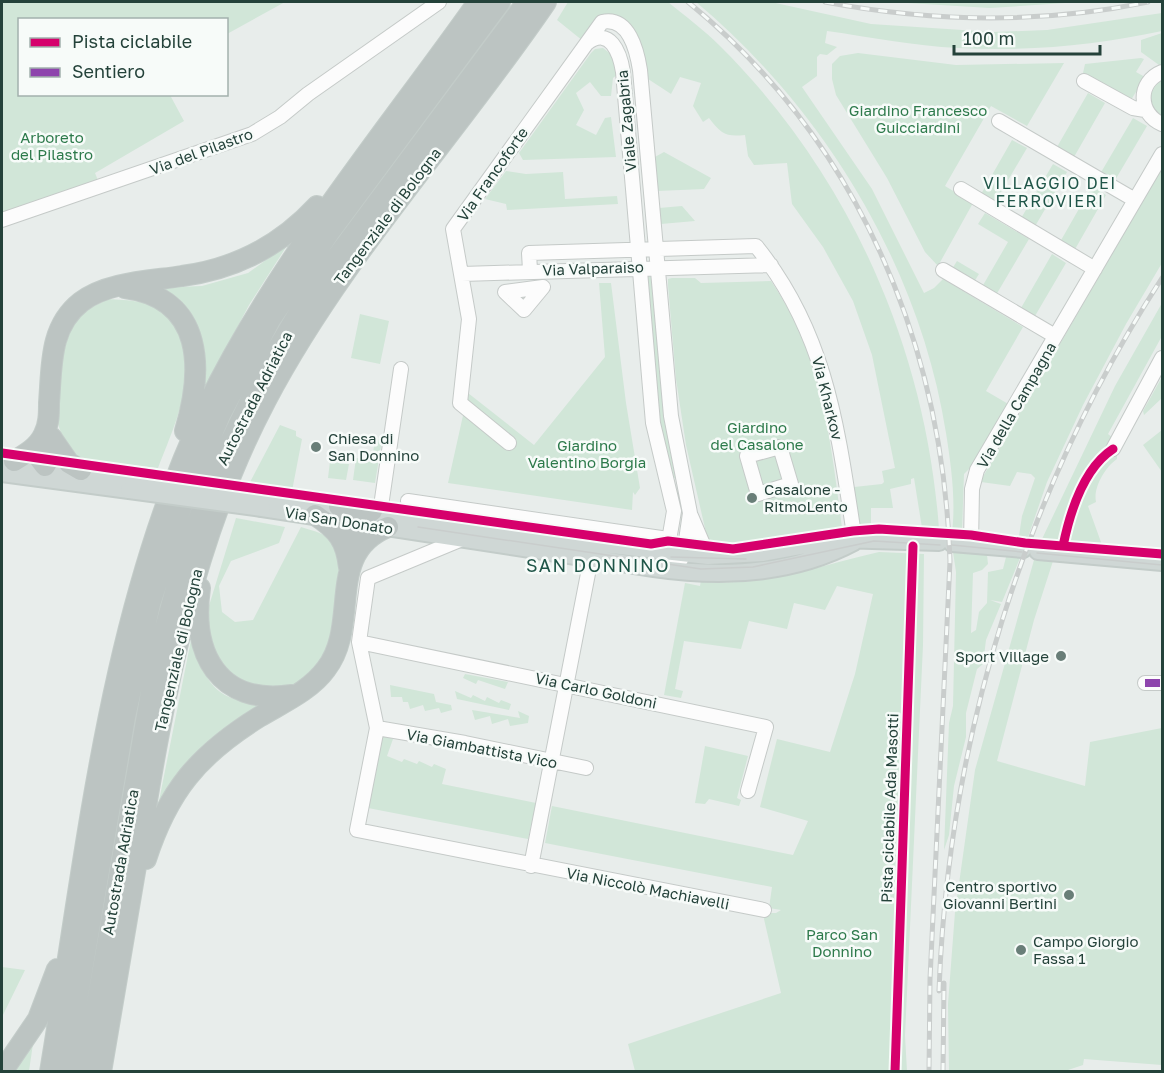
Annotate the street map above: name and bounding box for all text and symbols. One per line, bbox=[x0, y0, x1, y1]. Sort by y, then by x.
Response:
legend bbox=[18, 18, 228, 96]
scale bar bbox=[954, 18, 1100, 56]
text: 100 m bbox=[963, 27, 1014, 49]
text: Pista ciclabile bbox=[72, 30, 192, 52]
text: Sentiero bbox=[72, 60, 145, 82]
street label: Viale Zagabria bbox=[613, 69, 639, 173]
park label: Giardino Francesco Guicciardini bbox=[849, 101, 987, 136]
street label: Via Francoforte bbox=[453, 123, 531, 225]
street label: Via del Pilastro bbox=[147, 124, 255, 178]
park label: Arboreto del Pilastro bbox=[11, 128, 93, 163]
street label: Tangenziale di Bologna bbox=[330, 144, 444, 288]
district label: VILLAGGIO DEI FERROVIERI bbox=[983, 173, 1117, 211]
street label: Via Valparaiso bbox=[542, 257, 644, 279]
street label: Autostrada Adriatica bbox=[213, 328, 295, 468]
street label: Via della Campagna bbox=[973, 339, 1059, 471]
street label: Via Kharkov bbox=[809, 354, 847, 442]
park label: Giardino del Casalone bbox=[710, 418, 804, 453]
place label: Chiesa di San Donnino bbox=[328, 429, 419, 464]
park label: Giardino Valentino Borgia bbox=[528, 436, 646, 471]
marker: Chiesa di San Donnino bbox=[309, 440, 323, 454]
place label: Casalone - RitmoLento bbox=[764, 480, 848, 515]
marker: Casalone - RitmoLento bbox=[745, 491, 759, 505]
street label: Via San Donato bbox=[284, 503, 394, 537]
district label: SAN DONNINO bbox=[526, 554, 670, 576]
street label: Tangenziale di Bologna bbox=[150, 567, 206, 733]
place label: Sport Village bbox=[955, 647, 1049, 665]
marker: Sport Village bbox=[1054, 649, 1068, 663]
street label: Via Carlo Goldoni bbox=[534, 668, 658, 712]
street label: Pista ciclabile Ada Masotti bbox=[877, 713, 901, 903]
street label: Via Giambattista Vico bbox=[405, 725, 559, 771]
street label: Autostrada Adriatica bbox=[98, 788, 142, 936]
street label: Via Niccolò Machiavelli bbox=[565, 863, 731, 913]
place label: Centro sportivo Giovanni Bertini bbox=[943, 877, 1057, 912]
marker: Centro sportivo Giovanni Bertini bbox=[1062, 888, 1076, 902]
park label: Parco San Donnino bbox=[806, 925, 878, 960]
place label: Campo Giorgio Fassa 1 bbox=[1033, 932, 1138, 967]
marker: Campo Giorgio Fassa 1 bbox=[1014, 943, 1028, 957]

